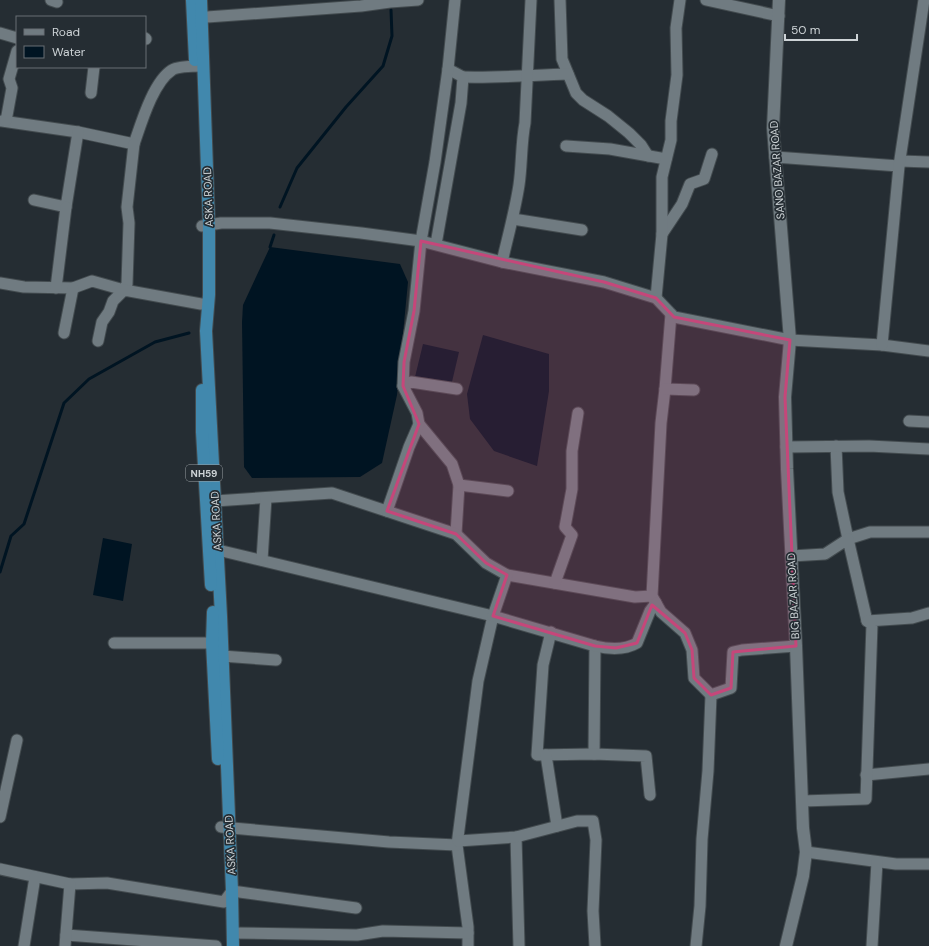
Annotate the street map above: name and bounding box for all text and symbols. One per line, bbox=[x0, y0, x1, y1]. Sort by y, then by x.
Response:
legend bbox=[16, 16, 146, 68]
scale bar bbox=[785, 16, 857, 42]
text: 50 m bbox=[791, 22, 820, 38]
text: Road bbox=[52, 24, 80, 40]
text: Water bbox=[52, 44, 86, 60]
street label: SANO BAZAR ROAD bbox=[767, 120, 787, 220]
street label: ASKA ROAD bbox=[200, 166, 216, 227]
road number: NH59 bbox=[186, 465, 222, 481]
street label: ASKA ROAD bbox=[207, 490, 225, 551]
street label: BIG BAZAR ROAD bbox=[784, 552, 802, 639]
street label: ASKA ROAD bbox=[221, 814, 239, 875]

